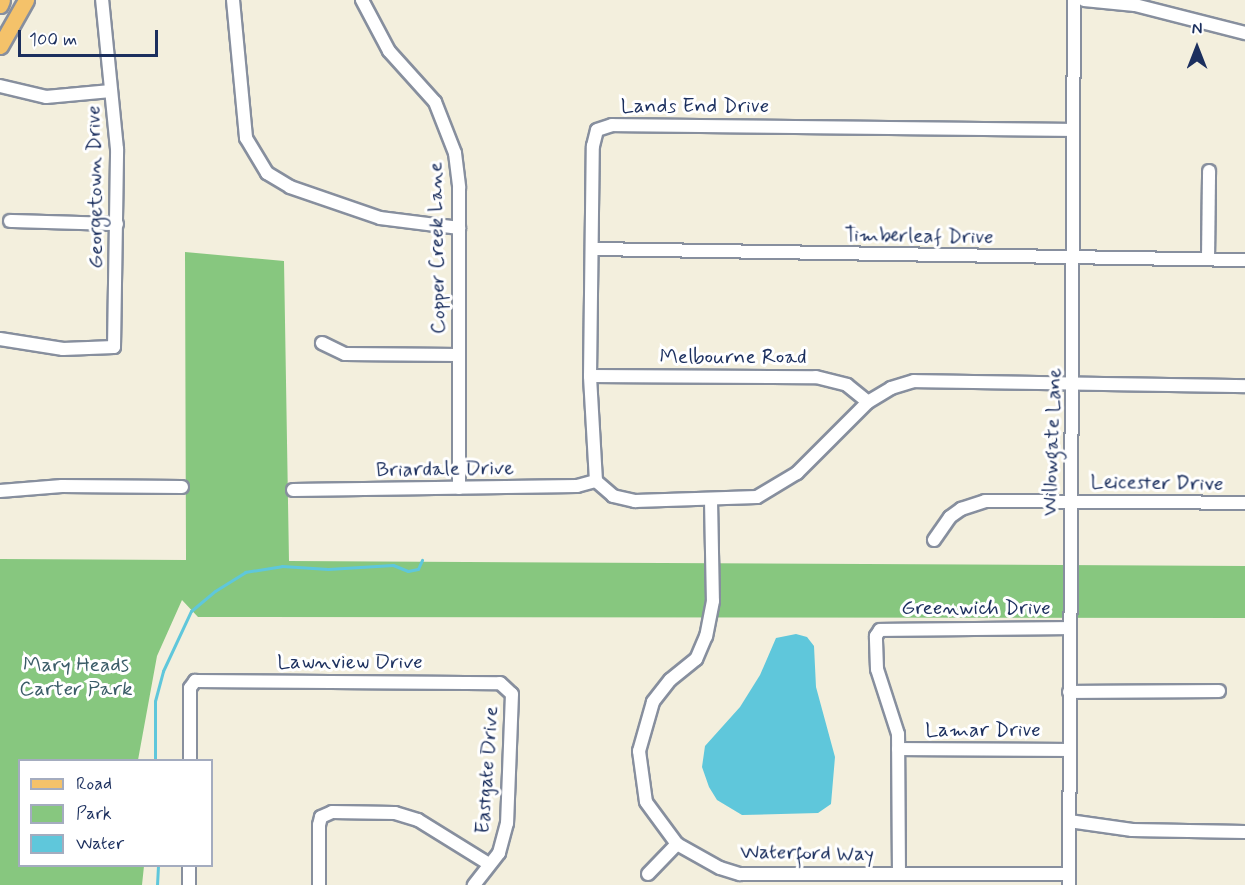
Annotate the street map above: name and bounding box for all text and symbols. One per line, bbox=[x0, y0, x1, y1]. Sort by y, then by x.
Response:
scale bar bbox=[21, 18, 160, 56]
north arrow bbox=[1167, 18, 1227, 78]
text: N bbox=[1192, 19, 1202, 40]
text: 100 m bbox=[29, 28, 77, 52]
street label: Lands End Drive bbox=[622, 93, 768, 119]
street label: Georgetown Drive bbox=[81, 105, 109, 269]
street label: Copper Creek Lane bbox=[423, 163, 451, 333]
street label: Timberleaf Drive bbox=[844, 222, 994, 250]
street label: Melbourne Road bbox=[661, 344, 805, 370]
street label: Willowgate Lane bbox=[1037, 367, 1067, 517]
street label: Briardale Drive bbox=[377, 455, 513, 483]
street label: Leicester Drive bbox=[1091, 469, 1223, 497]
street label: Greenwich Drive bbox=[901, 595, 1051, 621]
street label: Lawnview Drive bbox=[278, 649, 422, 675]
park label: Mary Heads Carter Park bbox=[21, 652, 131, 702]
street label: Eastgate Drive bbox=[470, 707, 504, 833]
street label: Lamar Drive bbox=[925, 717, 1041, 743]
legend bbox=[18, 759, 213, 867]
text: Road bbox=[76, 772, 112, 796]
text: Park bbox=[76, 802, 112, 826]
text: Water bbox=[76, 832, 124, 856]
street label: Waterford Way bbox=[738, 839, 876, 867]

